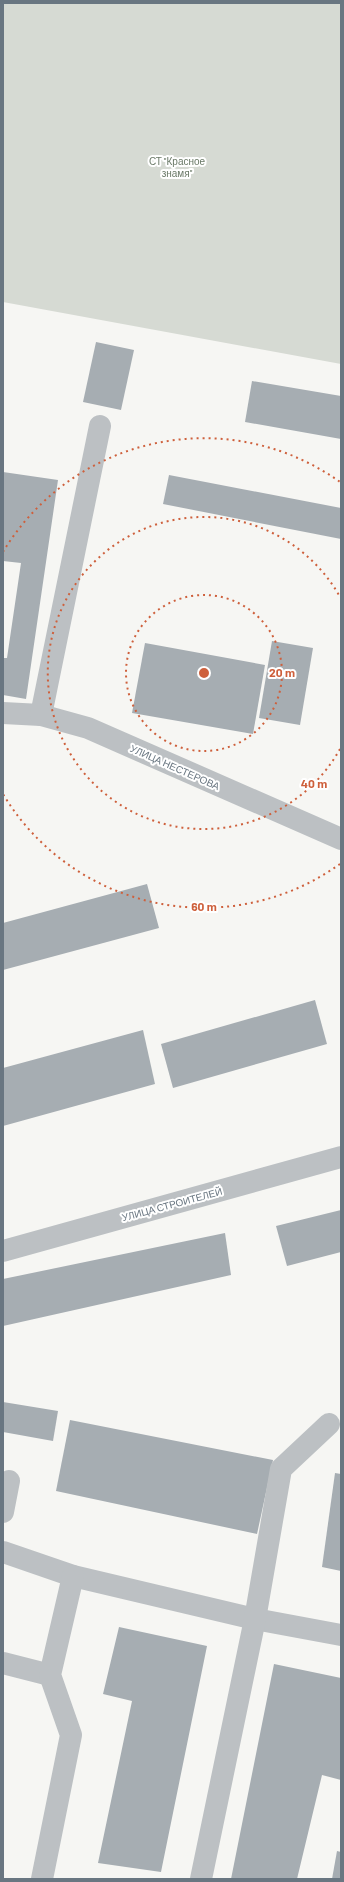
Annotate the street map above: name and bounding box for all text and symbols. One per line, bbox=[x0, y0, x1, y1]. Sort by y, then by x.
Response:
park label: СТ "Красное знамя" bbox=[149, 155, 206, 179]
text: 20 m bbox=[269, 665, 295, 679]
centre of rings bbox=[197, 666, 211, 680]
street label: УЛИЦА НЕСТЕРОВА bbox=[128, 742, 222, 792]
text: 40 m bbox=[301, 776, 327, 790]
text: 60 m bbox=[191, 899, 217, 913]
street label: УЛИЦА СТРОИТЕЛЕЙ bbox=[120, 1185, 224, 1223]

